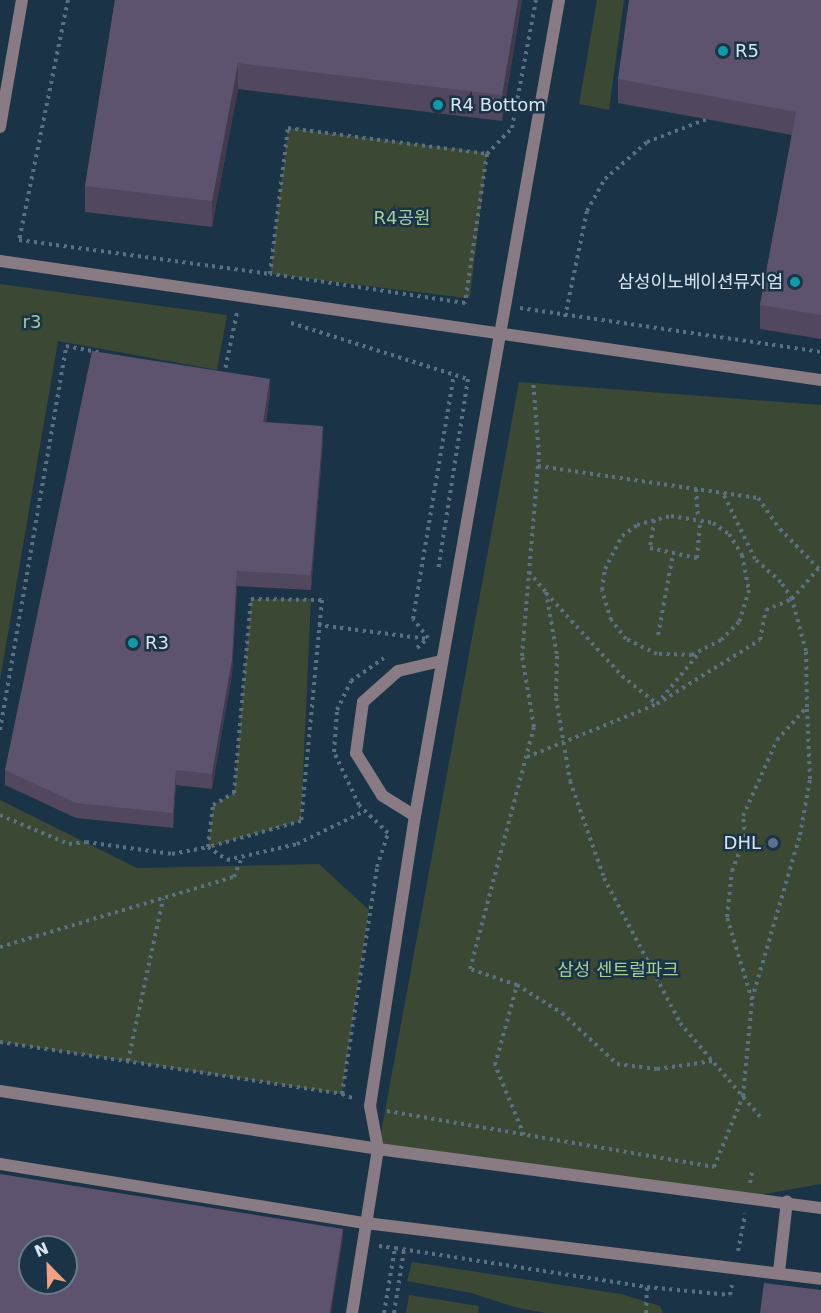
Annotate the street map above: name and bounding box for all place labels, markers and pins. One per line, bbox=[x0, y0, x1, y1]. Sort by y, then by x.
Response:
place label: R5 bbox=[735, 40, 759, 62]
marker: R5 bbox=[716, 44, 730, 58]
place label: R4 Bottom bbox=[450, 94, 546, 116]
marker: R4 Bottom bbox=[431, 98, 445, 112]
place label: 삼성이노베이션뮤지엄 bbox=[617, 271, 783, 293]
marker: 삼성이노베이션뮤지엄 bbox=[788, 275, 802, 289]
place label: R3 bbox=[145, 632, 169, 654]
marker: R3 bbox=[126, 636, 140, 650]
place label: DHL bbox=[724, 832, 761, 854]
marker: DHL bbox=[766, 836, 780, 850]

